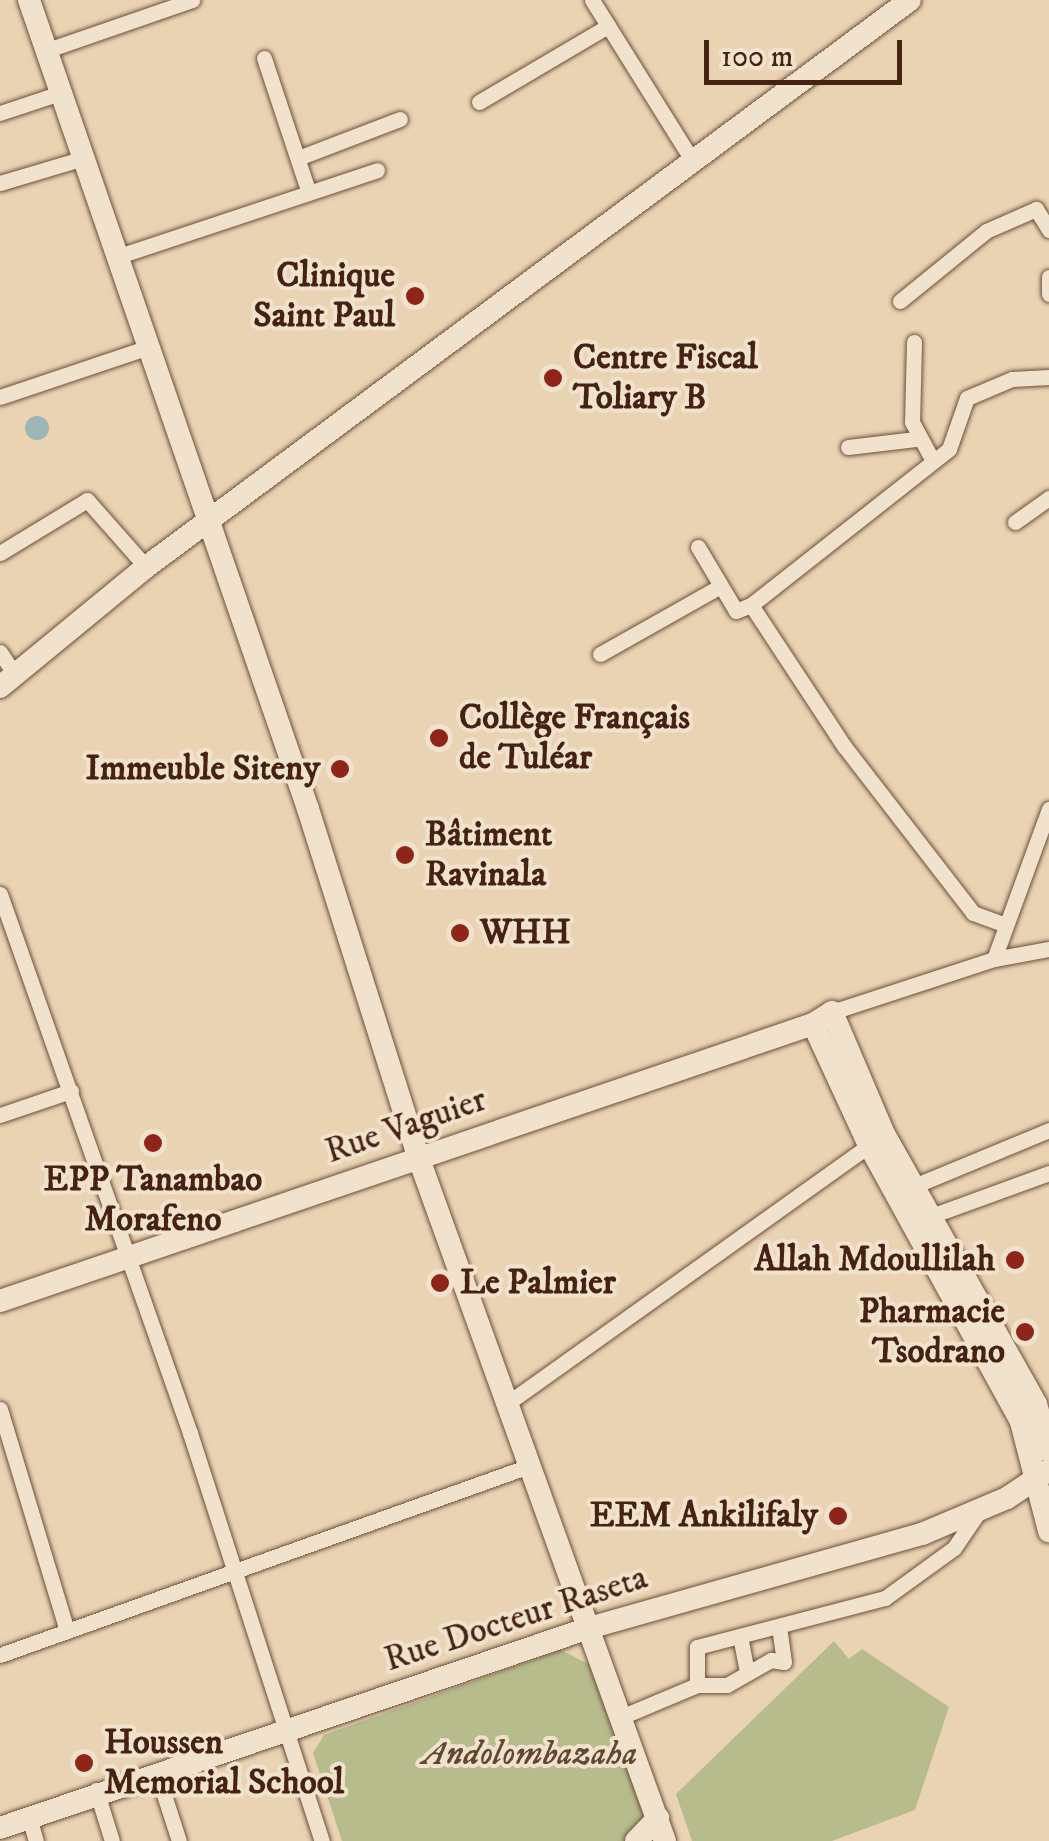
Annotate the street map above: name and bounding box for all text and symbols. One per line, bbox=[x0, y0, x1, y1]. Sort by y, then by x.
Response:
scale bar bbox=[709, 20, 906, 82]
text: 100 m bbox=[721, 39, 793, 76]
place label: Clinique Saint Paul bbox=[253, 255, 395, 337]
marker: Clinique Saint Paul bbox=[404, 285, 426, 307]
place label: Centre Fiscal Toliary B bbox=[573, 337, 758, 419]
marker: Centre Fiscal Toliary B bbox=[542, 367, 564, 389]
place label: Collège Français de Tuléar bbox=[459, 697, 690, 779]
marker: Collège Français de Tuléar bbox=[428, 727, 450, 749]
place label: Immeuble Siteny bbox=[85, 748, 320, 790]
marker: Immeuble Siteny bbox=[329, 758, 351, 780]
place label: Bâtiment Ravinala bbox=[425, 814, 552, 896]
marker: Bâtiment Ravinala bbox=[394, 844, 416, 866]
place label: WHH bbox=[480, 912, 571, 954]
marker: WHH bbox=[449, 922, 471, 944]
street label: Rue Vaguier bbox=[320, 1079, 492, 1173]
marker: EPP Tanambao Morafeno bbox=[142, 1132, 164, 1154]
place label: EPP Tanambao Morafeno bbox=[44, 1159, 262, 1241]
place label: Allah Mdoullilah bbox=[754, 1239, 995, 1281]
marker: Allah Mdoullilah bbox=[1004, 1249, 1026, 1271]
place label: Le Palmier bbox=[460, 1262, 616, 1304]
marker: Le Palmier bbox=[429, 1272, 451, 1294]
place label: Pharmacie Tsodrano bbox=[859, 1291, 1005, 1373]
marker: Pharmacie Tsodrano bbox=[1014, 1321, 1036, 1343]
place label: EEM Ankilifaly bbox=[590, 1495, 818, 1537]
marker: EEM Ankilifaly bbox=[827, 1505, 849, 1527]
street label: Rue Docteur Raseta bbox=[379, 1557, 653, 1681]
place label: Houssen Memorial School bbox=[104, 1722, 344, 1804]
park label: Andolombazaha bbox=[423, 1733, 637, 1775]
marker: Houssen Memorial School bbox=[73, 1752, 95, 1774]

